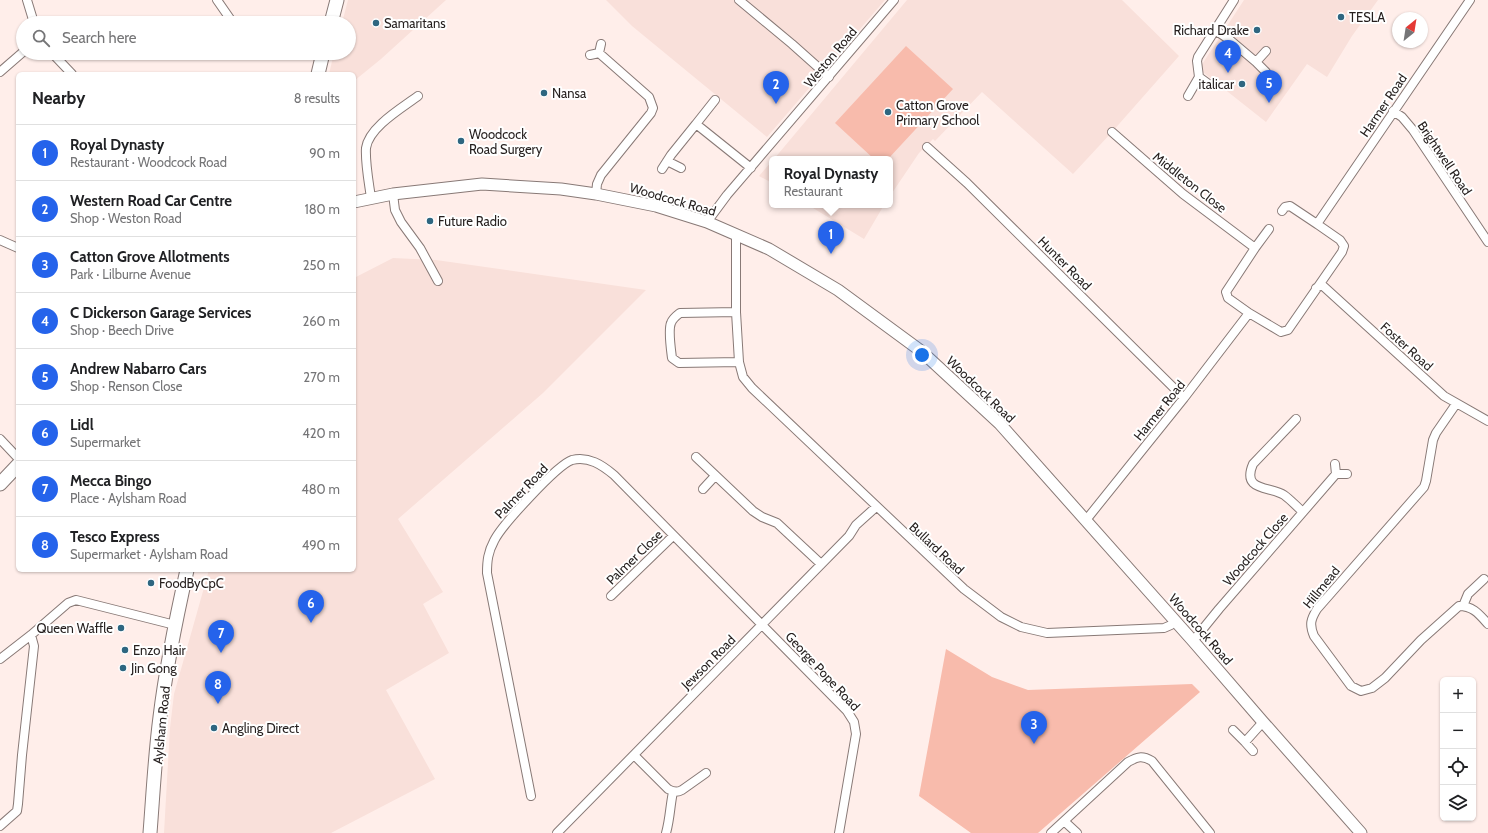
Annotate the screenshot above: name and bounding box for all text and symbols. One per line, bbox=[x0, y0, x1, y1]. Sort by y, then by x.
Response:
place label: TESLA bbox=[1349, 9, 1385, 25]
marker: TESLA bbox=[1336, 12, 1346, 22]
north arrow bbox=[1392, 12, 1428, 48]
place label: Samaritans bbox=[384, 15, 446, 31]
search box bbox=[16, 16, 356, 60]
marker: Samaritans bbox=[371, 18, 381, 28]
place label: Richard Drake bbox=[1173, 22, 1249, 38]
street label: Weston Road bbox=[800, 24, 860, 90]
marker: Richard Drake bbox=[1252, 25, 1262, 35]
icon: search bbox=[30, 27, 52, 49]
text: Search here bbox=[62, 29, 137, 47]
pin: 4 bbox=[1215, 40, 1241, 73]
pin: 5 bbox=[1256, 70, 1282, 103]
street label: Harmer Road bbox=[1356, 70, 1410, 140]
pin: 2 bbox=[763, 71, 789, 104]
place label: italicar bbox=[1199, 76, 1235, 92]
marker: italicar bbox=[1237, 79, 1247, 89]
place label: Nansa bbox=[552, 85, 587, 101]
text: Nearby bbox=[32, 88, 85, 108]
marker: Nansa bbox=[539, 88, 549, 98]
text: 8 results bbox=[294, 90, 340, 106]
place label: Catton Grove Primary School bbox=[896, 97, 979, 128]
marker: Catton Grove Primary School bbox=[883, 107, 893, 117]
street label: Brightwell Road bbox=[1414, 118, 1476, 198]
place label: Woodcock Road Surgery bbox=[469, 126, 543, 157]
text: Royal Dynasty bbox=[70, 136, 164, 154]
marker: Woodcock Road Surgery bbox=[456, 136, 466, 146]
text: 1 bbox=[43, 145, 47, 161]
text: 90 m bbox=[309, 145, 340, 161]
street label: Middleton Close bbox=[1150, 148, 1230, 216]
text: Restaurant · Woodcock Road bbox=[70, 154, 227, 170]
popup bbox=[769, 156, 893, 208]
text: Royal Dynasty bbox=[784, 165, 878, 183]
street label: Woodcock Road bbox=[628, 179, 718, 219]
text: Restaurant bbox=[784, 183, 843, 199]
text: Western Road Car Centre bbox=[70, 192, 232, 210]
text: 2 bbox=[42, 201, 48, 217]
text: 180 m bbox=[304, 201, 340, 217]
text: Shop · Weston Road bbox=[70, 210, 182, 226]
place label: Future Radio bbox=[438, 213, 507, 229]
marker: Future Radio bbox=[425, 216, 435, 226]
pin: 1 bbox=[818, 221, 844, 254]
street label: Hunter Road bbox=[1035, 233, 1095, 293]
text: Catton Grove Allotments bbox=[70, 248, 230, 266]
text: 3 bbox=[41, 257, 49, 273]
text: 250 m bbox=[303, 257, 340, 273]
text: Park · Lilburne Avenue bbox=[70, 266, 191, 282]
text: C Dickerson Garage Services bbox=[70, 304, 251, 322]
text: 4 bbox=[41, 313, 49, 329]
text: 260 m bbox=[302, 313, 340, 329]
street label: Foster Road bbox=[1378, 318, 1436, 374]
text: Shop · Beech Drive bbox=[70, 322, 174, 338]
your location bbox=[912, 345, 932, 365]
street label: Woodcock Road bbox=[943, 352, 1019, 426]
text: Andrew Nabarro Cars bbox=[70, 360, 207, 378]
text: 5 bbox=[42, 369, 48, 385]
text: 270 m bbox=[303, 369, 340, 385]
street label: Harmer Road bbox=[1130, 377, 1188, 443]
text: Shop · Renson Close bbox=[70, 378, 182, 394]
text: Lidl bbox=[70, 416, 94, 434]
text: 6 bbox=[41, 425, 49, 441]
text: 420 m bbox=[302, 425, 340, 441]
text: Supermarket bbox=[70, 434, 141, 450]
street label: Palmer Road bbox=[491, 460, 551, 522]
text: Mecca Bingo bbox=[70, 472, 152, 490]
text: 7 bbox=[42, 481, 48, 497]
text: 480 m bbox=[301, 481, 340, 497]
text: Place · Aylsham Road bbox=[70, 490, 186, 506]
street label: Woodcock Close bbox=[1219, 509, 1291, 589]
street label: Bullard Road bbox=[906, 519, 968, 577]
street label: Palmer Close bbox=[603, 526, 666, 588]
text: Tesco Express bbox=[70, 528, 160, 546]
text: 8 bbox=[41, 537, 49, 553]
text: 490 m bbox=[302, 537, 340, 553]
text: Supermarket · Aylsham Road bbox=[70, 546, 228, 562]
street label: Hillmead bbox=[1299, 563, 1343, 611]
place label: FoodByCpC bbox=[159, 575, 224, 591]
marker: FoodByCpC bbox=[146, 578, 156, 588]
pin: 6 bbox=[298, 590, 324, 623]
street label: Woodcock Road bbox=[1166, 590, 1236, 668]
place label: Queen Waffle bbox=[37, 620, 113, 636]
pin: 7 bbox=[208, 620, 234, 653]
marker: Queen Waffle bbox=[116, 623, 126, 633]
street label: George Pope Road bbox=[782, 628, 864, 714]
street label: Jewson Road bbox=[677, 632, 738, 693]
place label: Enzo Hair bbox=[133, 642, 186, 658]
marker: Enzo Hair bbox=[120, 645, 130, 655]
place label: Jin Gong bbox=[130, 660, 177, 676]
marker: Jin Gong bbox=[118, 663, 128, 673]
pin: 8 bbox=[205, 671, 231, 704]
map controls bbox=[1440, 677, 1476, 821]
button: + bbox=[1440, 677, 1476, 713]
street label: Aylsham Road bbox=[149, 685, 173, 765]
pin: 3 bbox=[1021, 711, 1047, 744]
button: − bbox=[1440, 713, 1476, 749]
place label: Angling Direct bbox=[222, 720, 300, 736]
marker: Angling Direct bbox=[209, 723, 219, 733]
button: locate bbox=[1440, 749, 1476, 785]
button: layers bbox=[1440, 785, 1476, 821]

